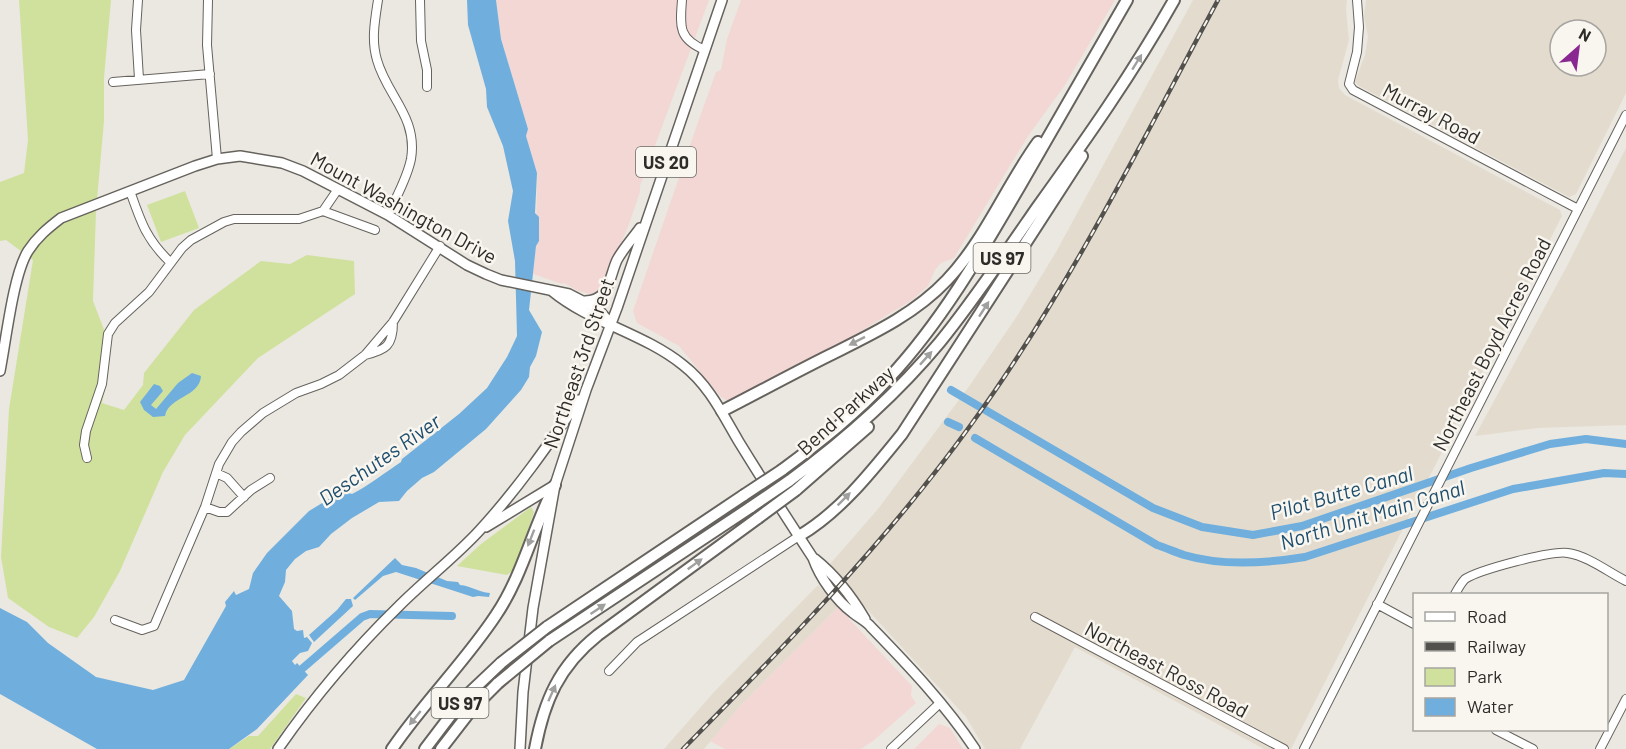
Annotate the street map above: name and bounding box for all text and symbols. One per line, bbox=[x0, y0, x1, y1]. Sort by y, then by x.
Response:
north arrow bbox=[1548, 18, 1608, 78]
text: N bbox=[1576, 23, 1594, 45]
one-way arrow bbox=[1131, 54, 1142, 70]
street label: Murray Road bbox=[1379, 77, 1485, 149]
street label: Mount Washington Drive bbox=[307, 146, 501, 268]
road number: US 20 bbox=[636, 147, 696, 177]
street label: Northeast Boyd Acres Road bbox=[1427, 233, 1555, 455]
road number: US 97 bbox=[974, 243, 1030, 273]
street label: Northeast 3rd Street bbox=[538, 275, 618, 451]
one-way arrow bbox=[978, 301, 990, 317]
one-way arrow bbox=[848, 336, 865, 346]
one-way arrow bbox=[919, 350, 933, 365]
street label: Bend Parkway bbox=[792, 360, 898, 460]
water label: Deschutes River bbox=[313, 408, 445, 510]
water label: Pilot Butte Canal bbox=[1267, 460, 1416, 524]
water label: North Unit Main Canal bbox=[1277, 474, 1468, 554]
one-way arrow bbox=[836, 492, 850, 506]
one-way arrow bbox=[526, 529, 535, 547]
one-way arrow bbox=[686, 558, 702, 570]
legend bbox=[1413, 593, 1608, 731]
one-way arrow bbox=[590, 603, 606, 614]
text: Road bbox=[1467, 605, 1507, 627]
street label: Northeast Ross Road bbox=[1081, 616, 1253, 722]
text: Railway bbox=[1467, 635, 1526, 657]
text: Park bbox=[1467, 665, 1502, 687]
one-way arrow bbox=[547, 685, 556, 702]
road number: US 97 bbox=[432, 688, 488, 718]
text: Water bbox=[1467, 695, 1514, 717]
one-way arrow bbox=[409, 710, 422, 725]

